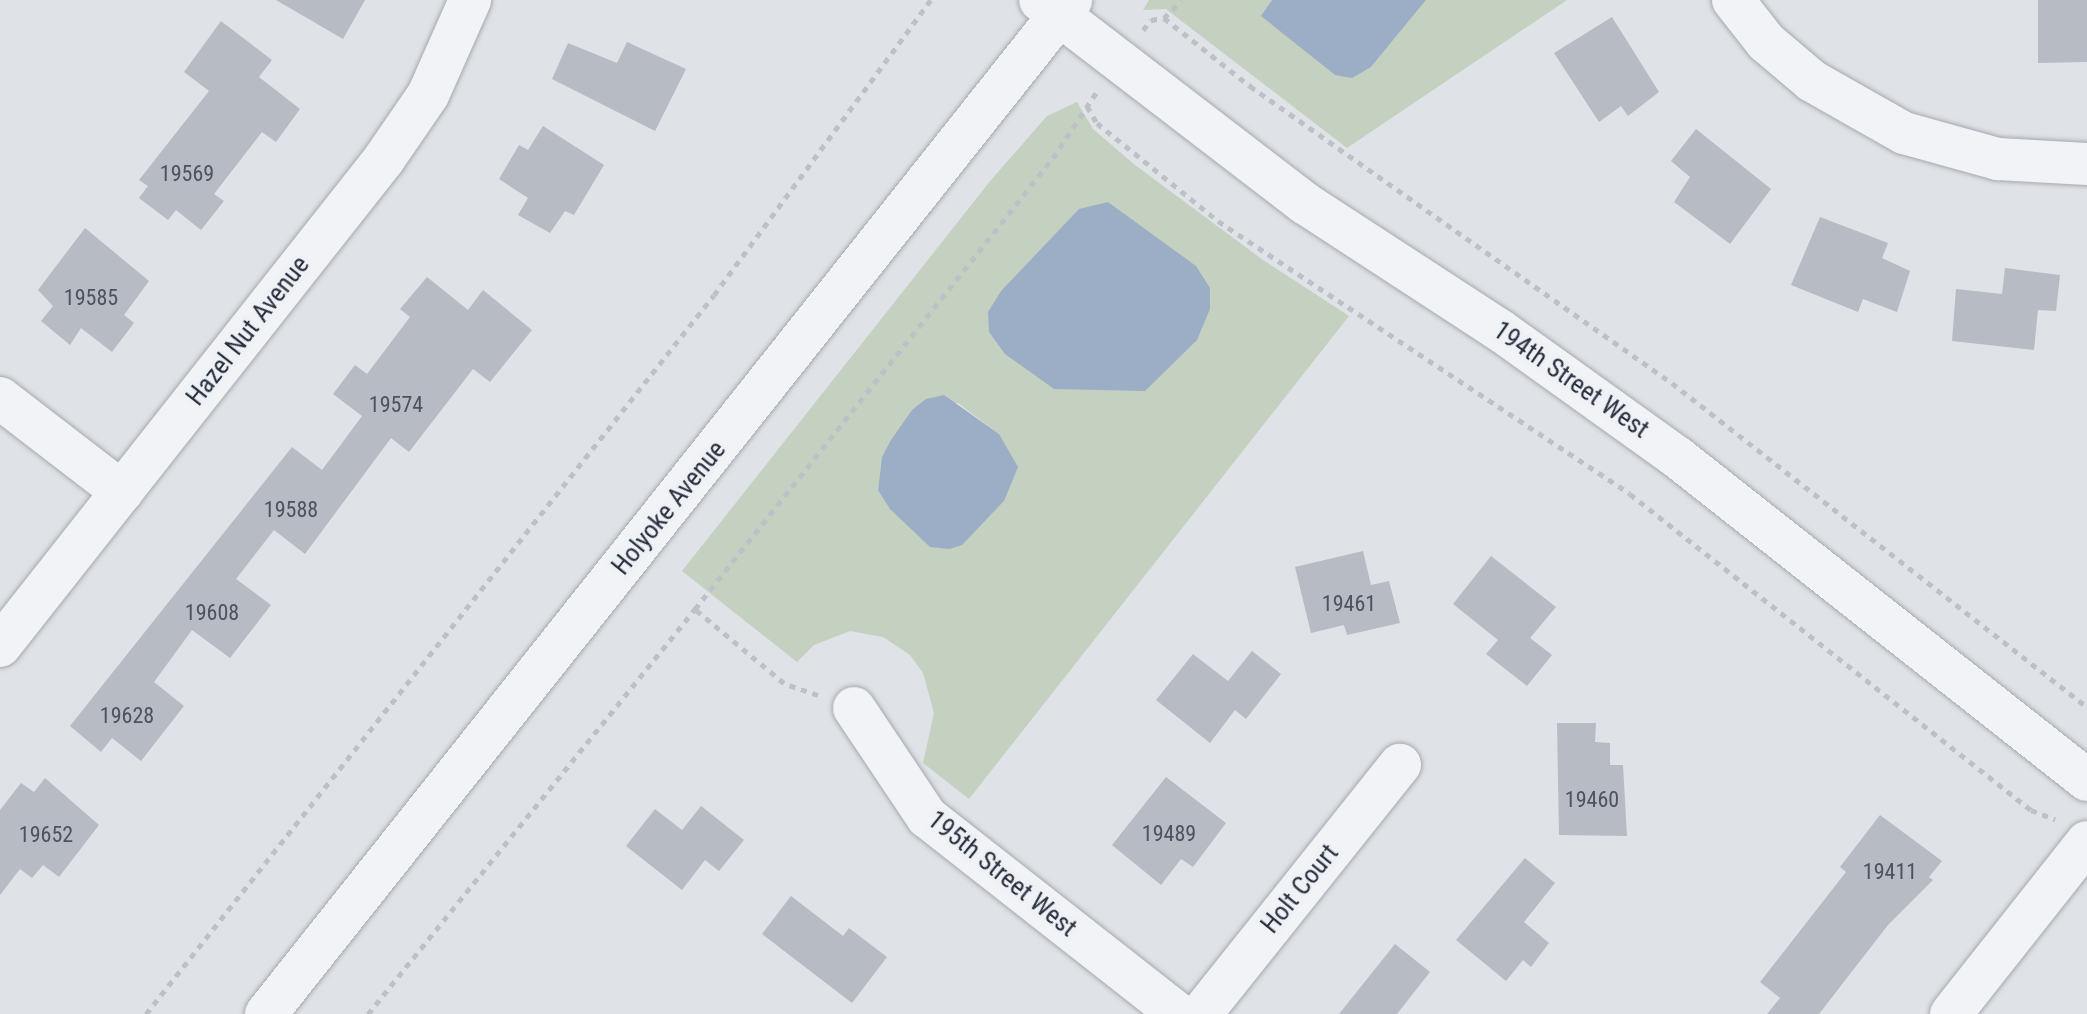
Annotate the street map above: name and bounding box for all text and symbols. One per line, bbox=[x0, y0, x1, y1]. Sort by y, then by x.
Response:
house number: 19569 bbox=[160, 161, 214, 187]
street label: Hazel Nut Avenue bbox=[180, 250, 316, 412]
house number: 19585 bbox=[64, 285, 118, 311]
street label: 194th Street West bbox=[1487, 315, 1655, 445]
house number: 19574 bbox=[369, 392, 423, 418]
street label: Holyoke Avenue bbox=[605, 435, 733, 581]
house number: 19588 bbox=[264, 497, 318, 523]
house number: 19461 bbox=[1322, 591, 1376, 617]
house number: 19608 bbox=[185, 600, 239, 626]
house number: 19628 bbox=[100, 703, 154, 729]
house number: 19460 bbox=[1565, 787, 1619, 813]
street label: 195th Street West bbox=[921, 804, 1083, 944]
house number: 19489 bbox=[1142, 821, 1196, 847]
house number: 19652 bbox=[19, 822, 73, 848]
street label: Holt Court bbox=[1255, 838, 1345, 940]
house number: 19411 bbox=[1863, 859, 1917, 885]

